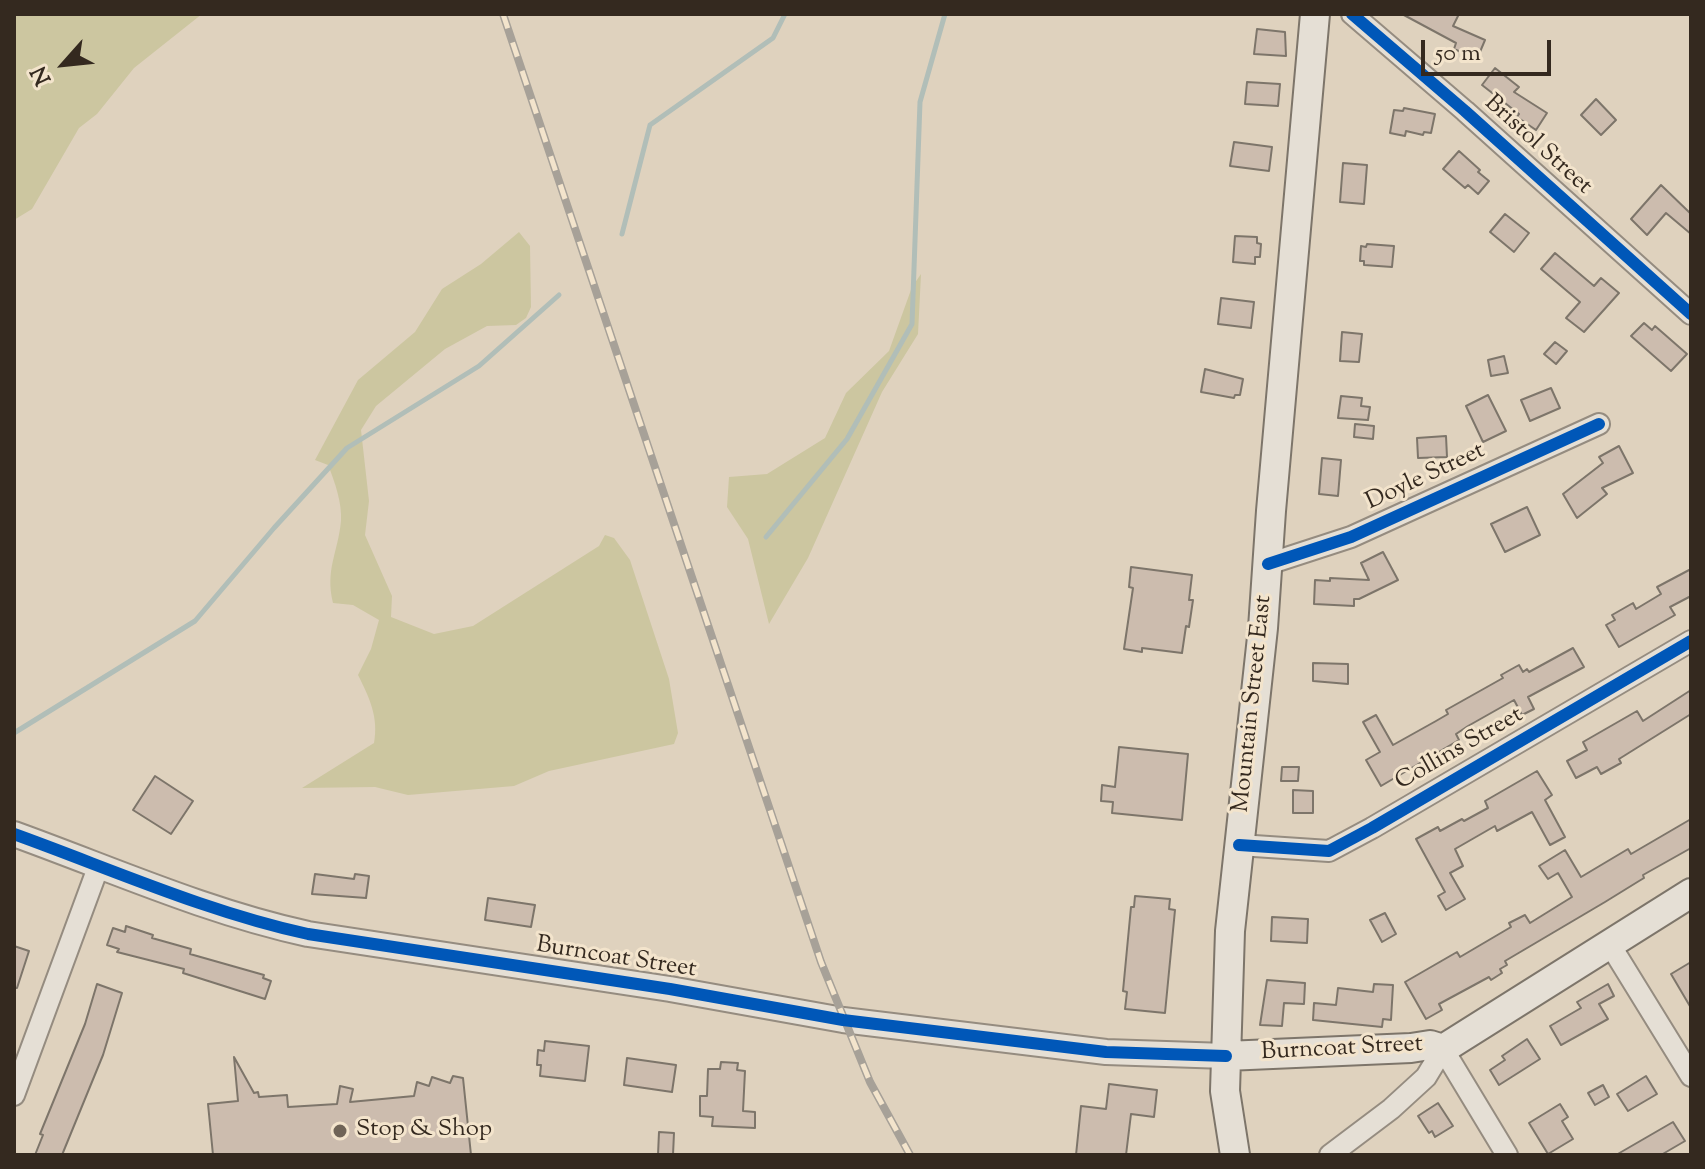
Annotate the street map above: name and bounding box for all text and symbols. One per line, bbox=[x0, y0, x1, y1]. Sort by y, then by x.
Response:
north arrow bbox=[24, 24, 104, 104]
scale bar bbox=[1425, 24, 1555, 74]
text: 50 m bbox=[1435, 37, 1481, 71]
text: N bbox=[24, 60, 61, 90]
street label: Bristol Street bbox=[1477, 90, 1597, 202]
street label: Doyle Street bbox=[1362, 438, 1490, 518]
street label: Mountain Street East bbox=[1228, 594, 1280, 814]
street label: Collins Street bbox=[1391, 702, 1529, 798]
street label: Burncoat Street bbox=[534, 932, 698, 986]
street label: Burncoat Street bbox=[1260, 1031, 1424, 1069]
place label: Stop & Shop bbox=[356, 1117, 492, 1145]
marker: Stop & Shop bbox=[331, 1122, 349, 1140]

